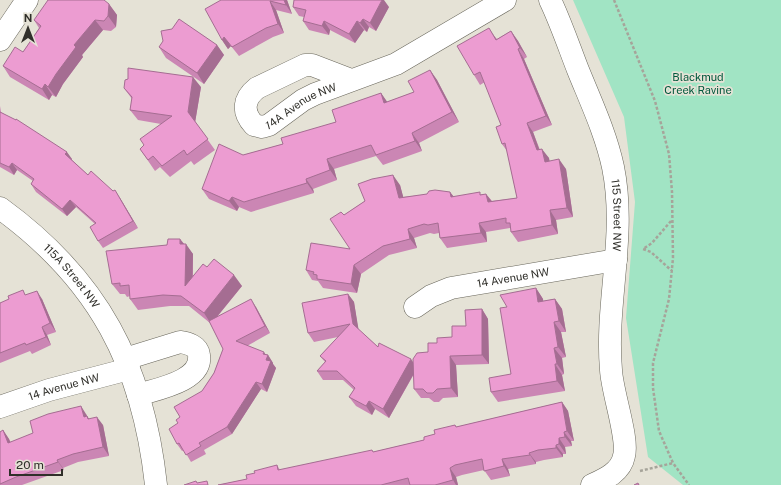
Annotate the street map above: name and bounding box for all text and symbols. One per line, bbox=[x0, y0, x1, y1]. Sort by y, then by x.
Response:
north arrow bbox=[8, 8, 48, 48]
text: N bbox=[24, 12, 32, 24]
park label: Blackmud Creek Ravine bbox=[664, 71, 732, 96]
street label: 14A Avenue NW bbox=[264, 80, 338, 132]
street label: 115 Street NW bbox=[609, 178, 624, 252]
street label: 115A Street NW bbox=[41, 241, 102, 310]
street label: 14 Avenue NW bbox=[476, 265, 551, 290]
street label: 14 Avenue NW bbox=[27, 371, 101, 403]
scale bar bbox=[10, 451, 62, 477]
text: 20 m bbox=[16, 458, 44, 472]

